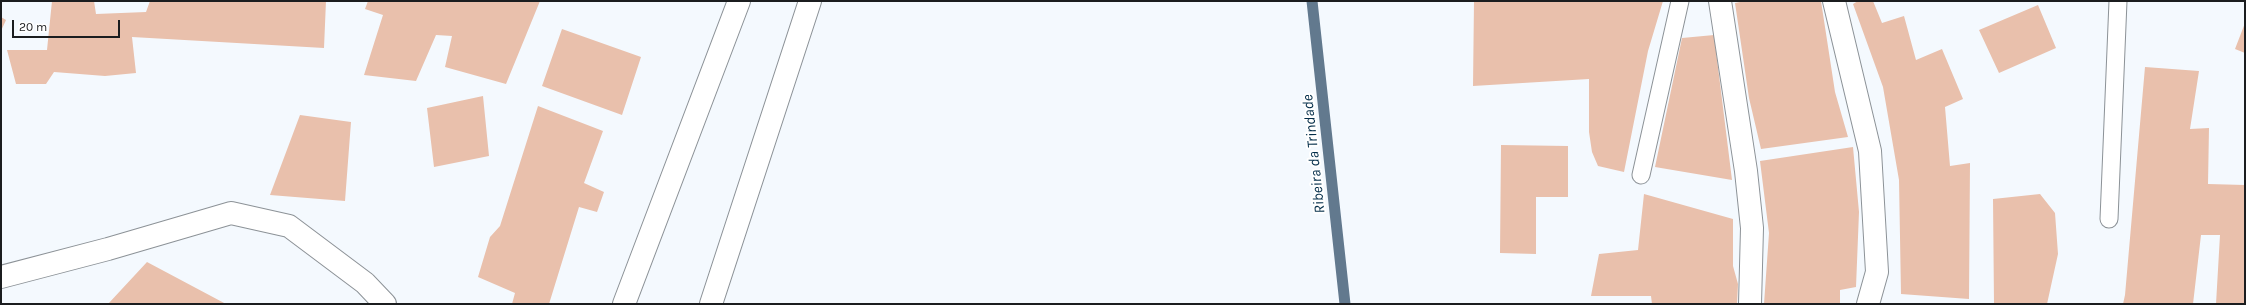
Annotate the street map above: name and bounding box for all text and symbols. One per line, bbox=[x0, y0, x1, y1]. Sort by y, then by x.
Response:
scale bar bbox=[14, 12, 122, 38]
text: 20 m bbox=[19, 20, 47, 34]
water label: Ribeira da Trindade bbox=[1299, 94, 1329, 214]

